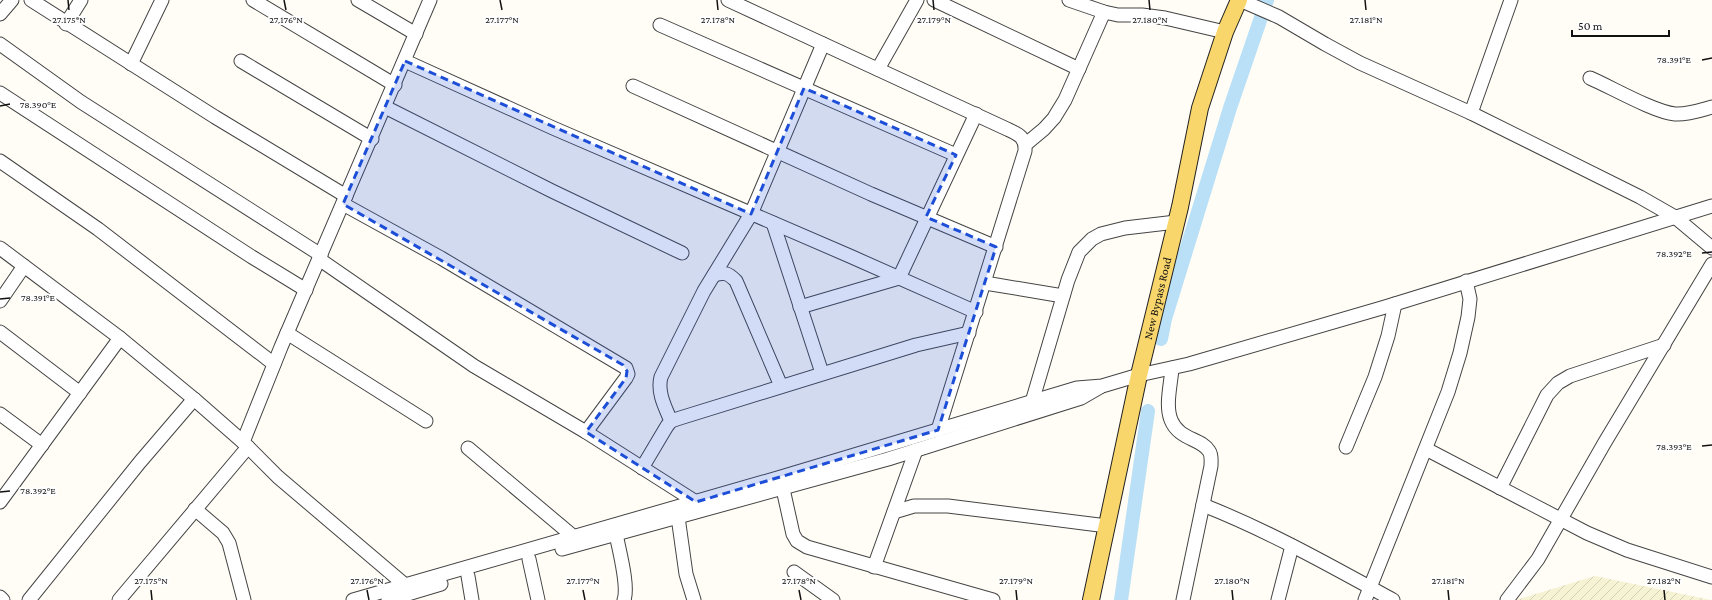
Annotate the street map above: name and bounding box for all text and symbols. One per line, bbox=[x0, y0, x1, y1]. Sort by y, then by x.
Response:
scale bar bbox=[1572, 12, 1669, 38]
text: 27.175°N bbox=[52, 14, 86, 25]
text: 27.176°N bbox=[269, 14, 303, 25]
text: 27.177°N bbox=[485, 14, 519, 25]
text: 27.178°N bbox=[701, 14, 736, 25]
text: 27.179°N bbox=[917, 14, 951, 25]
text: 27.180°N bbox=[1132, 14, 1168, 25]
text: 27.181°N bbox=[1350, 14, 1383, 25]
text: 50 m bbox=[1578, 19, 1603, 33]
text: 78.391°E bbox=[1657, 54, 1692, 65]
text: 78.390°E bbox=[20, 99, 57, 110]
text: 78.392°E bbox=[1656, 248, 1692, 259]
street label: New Bypass Road bbox=[1141, 255, 1175, 341]
text: 78.391°E bbox=[21, 292, 56, 303]
text: 78.393°E bbox=[1656, 441, 1692, 452]
text: 78.392°E bbox=[20, 485, 56, 496]
text: 27.175°N bbox=[134, 575, 168, 586]
text: 27.176°N bbox=[350, 575, 384, 586]
text: 27.177°N bbox=[566, 575, 600, 586]
text: 27.178°N bbox=[782, 575, 817, 586]
text: 27.179°N bbox=[999, 575, 1033, 586]
text: 27.180°N bbox=[1214, 575, 1250, 586]
text: 27.181°N bbox=[1432, 575, 1465, 586]
text: 27.182°N bbox=[1647, 575, 1682, 586]

